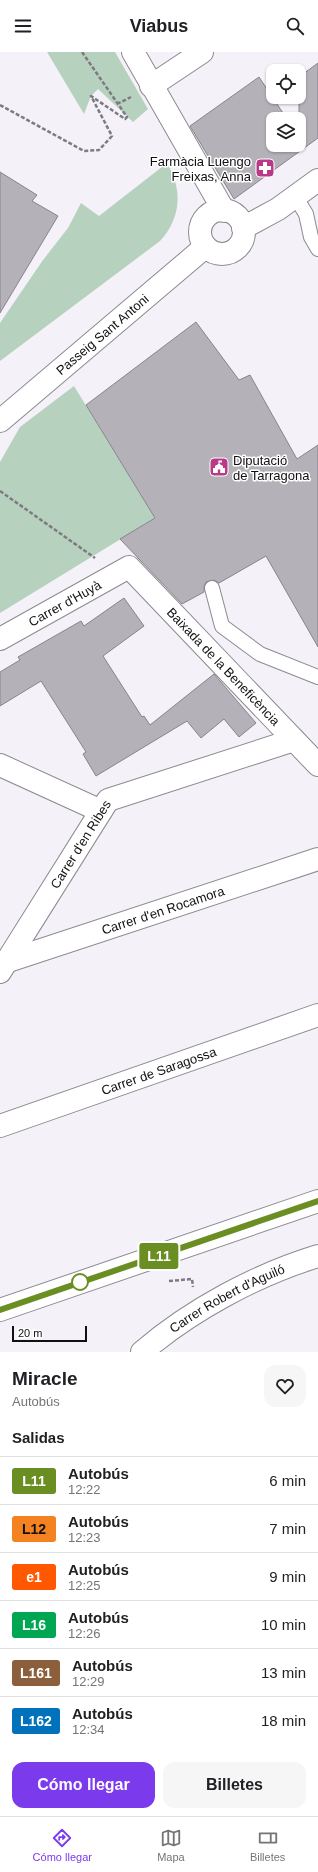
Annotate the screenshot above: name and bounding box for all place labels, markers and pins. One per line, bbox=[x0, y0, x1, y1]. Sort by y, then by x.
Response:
place label: Farmàcia Luengo Freixas, Anna bbox=[150, 154, 252, 184]
pharmacy icon: Farmàcia Luengo Freixas, Anna bbox=[254, 157, 276, 179]
place label: Diputació de Tarragona bbox=[233, 453, 310, 483]
public building icon: Diputació de Tarragona bbox=[208, 456, 230, 478]
unlabelled marker bbox=[71, 1273, 89, 1291]

